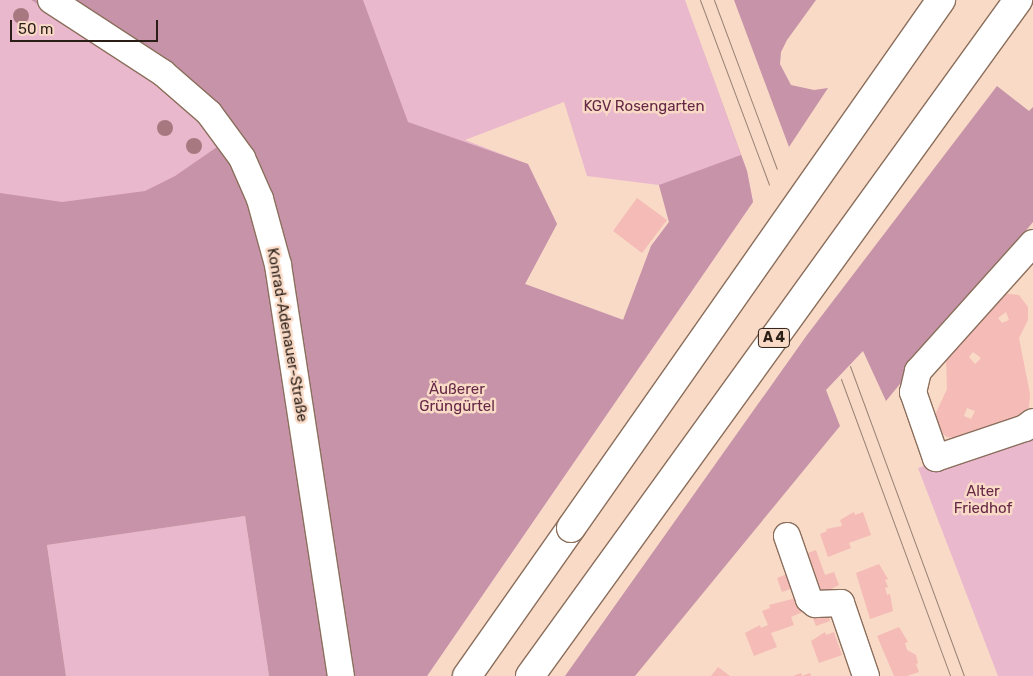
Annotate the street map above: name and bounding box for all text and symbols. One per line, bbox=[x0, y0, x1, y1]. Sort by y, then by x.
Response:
scale bar bbox=[12, 10, 160, 42]
text: 50 m bbox=[18, 20, 53, 38]
park label: KGV Rosengarten bbox=[583, 98, 705, 116]
street label: Konrad-Adenauer-Straße bbox=[263, 247, 311, 423]
road number: A 4 bbox=[756, 326, 792, 349]
park label: Äußerer Grüngürtel bbox=[419, 380, 495, 415]
park label: Alter Friedhof bbox=[954, 482, 1012, 517]

